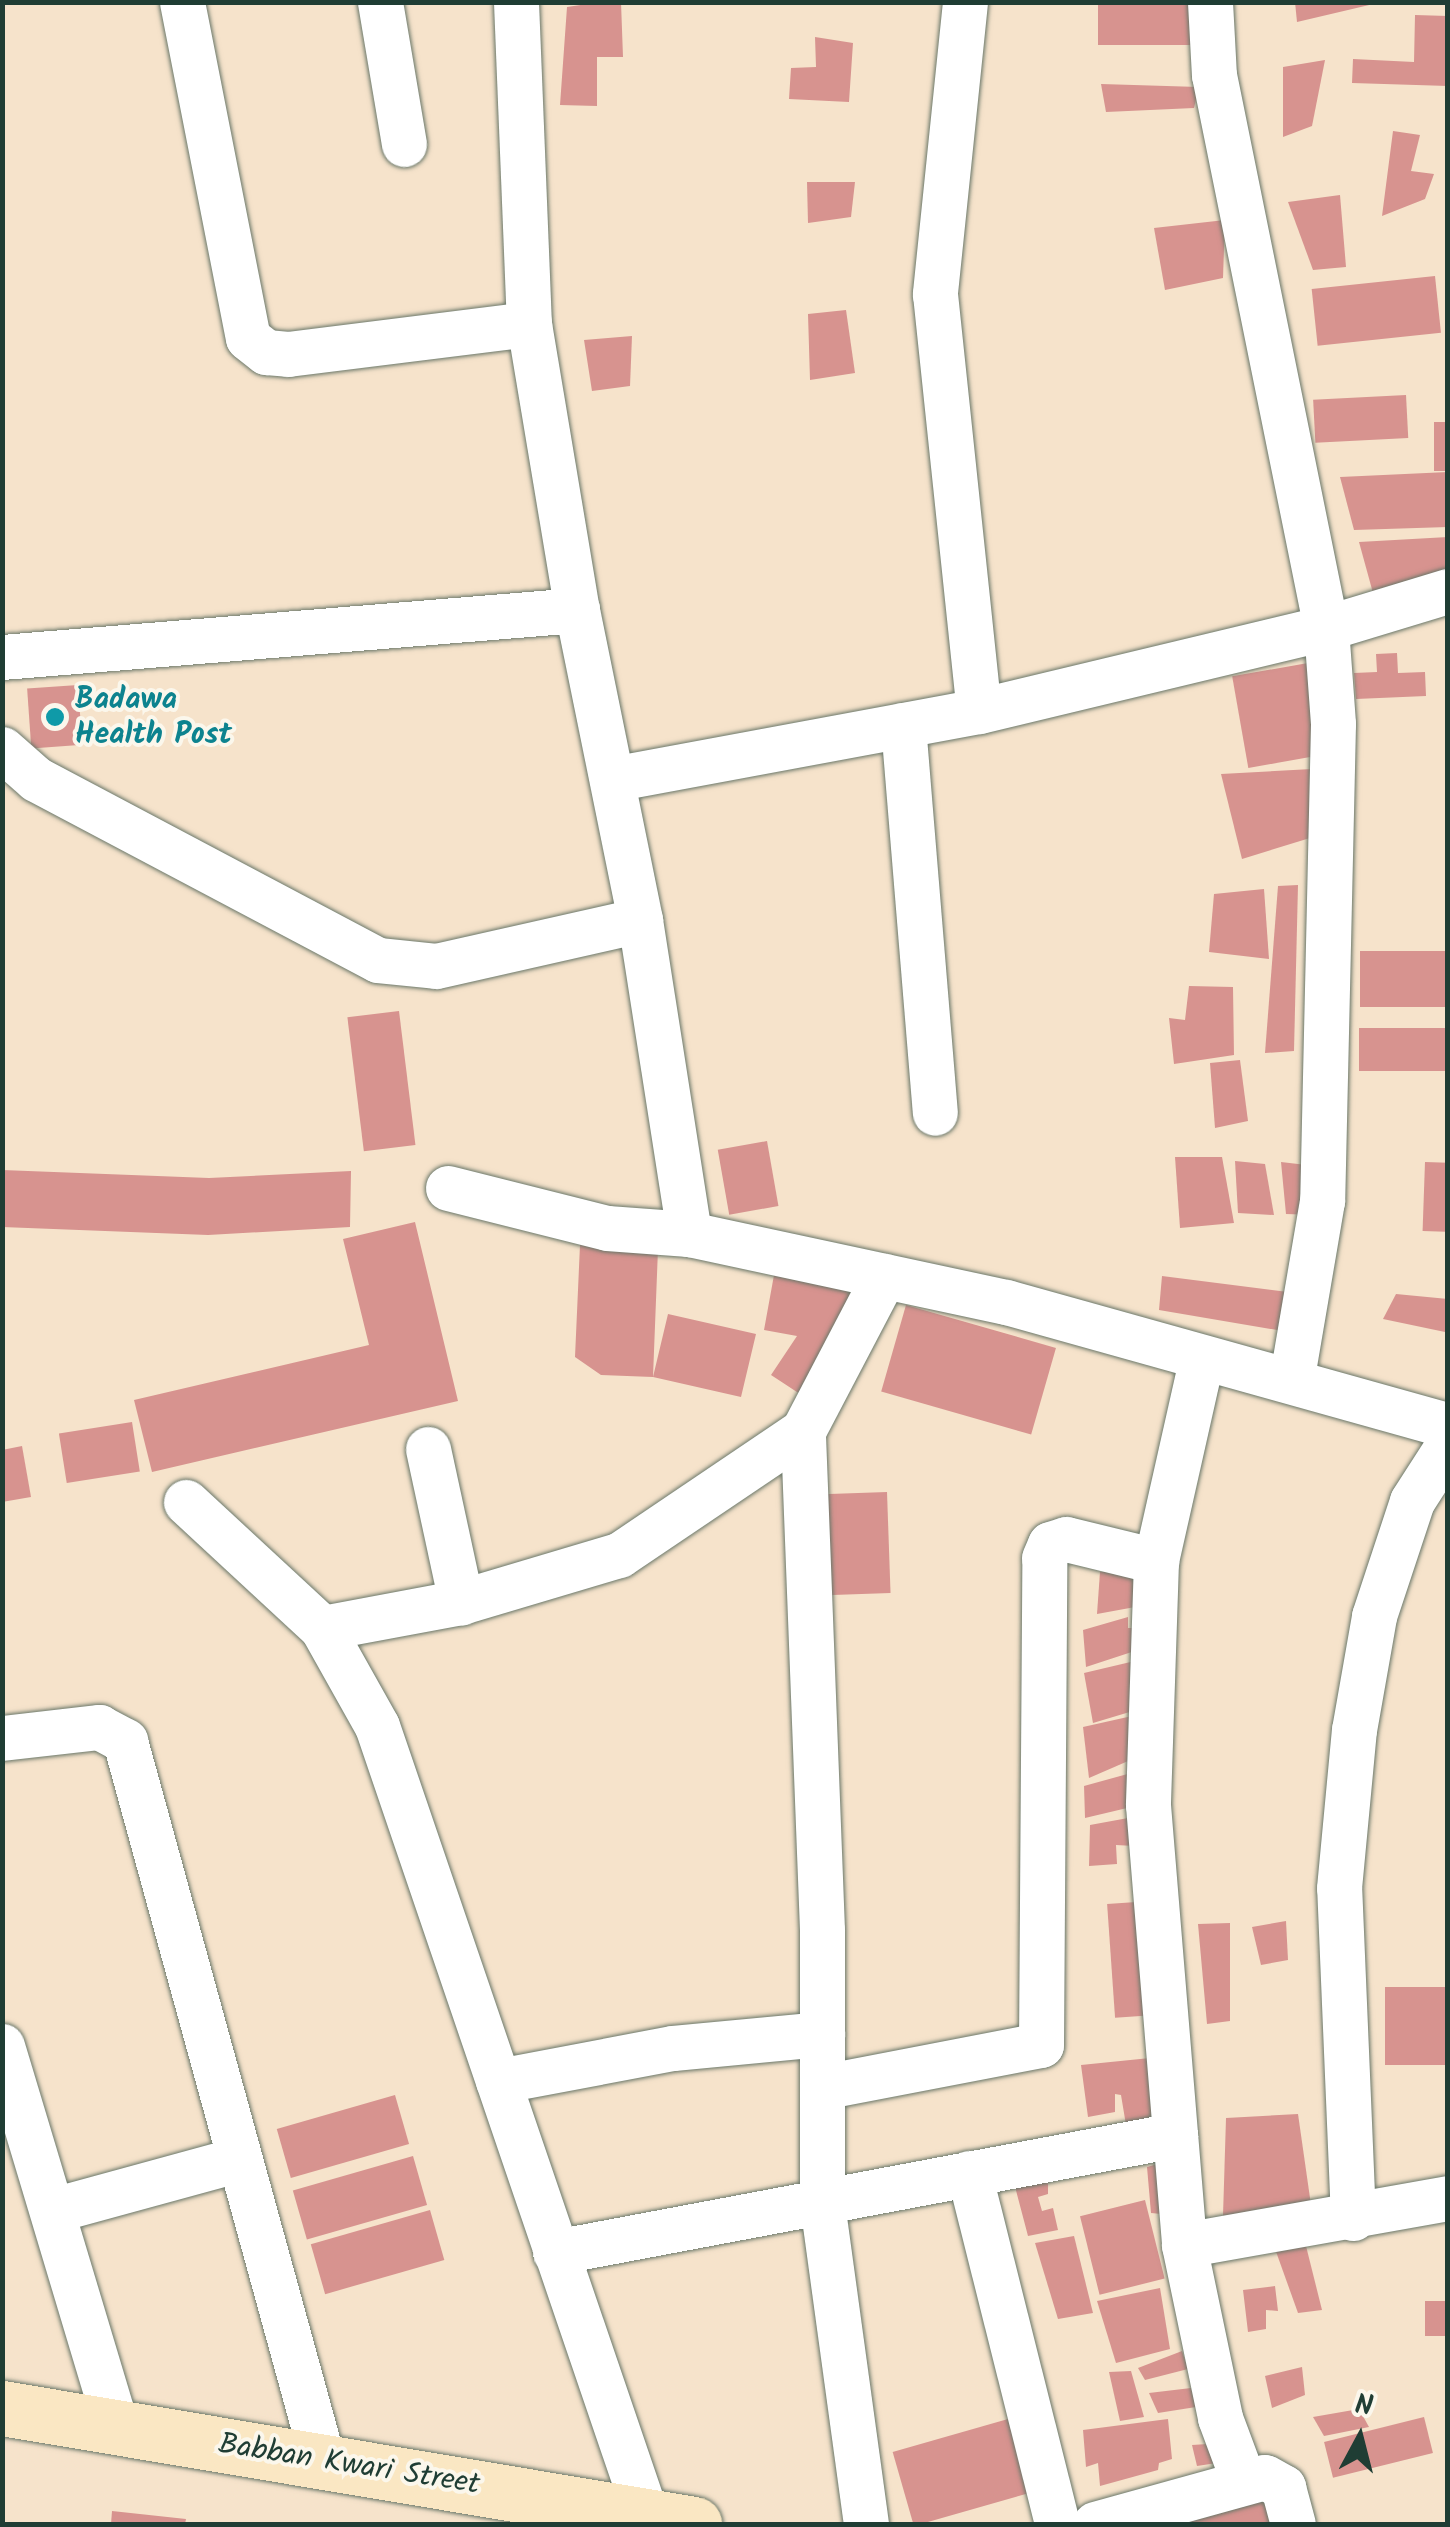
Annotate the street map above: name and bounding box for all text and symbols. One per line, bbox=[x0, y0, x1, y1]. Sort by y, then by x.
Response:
place label: Badawa Health Post bbox=[75, 682, 232, 752]
marker: Badawa Health Post bbox=[44, 706, 66, 728]
text: N bbox=[1352, 2383, 1375, 2430]
north arrow bbox=[1310, 2387, 1410, 2487]
street label: Babban Kwari Street bbox=[216, 2427, 482, 2503]

